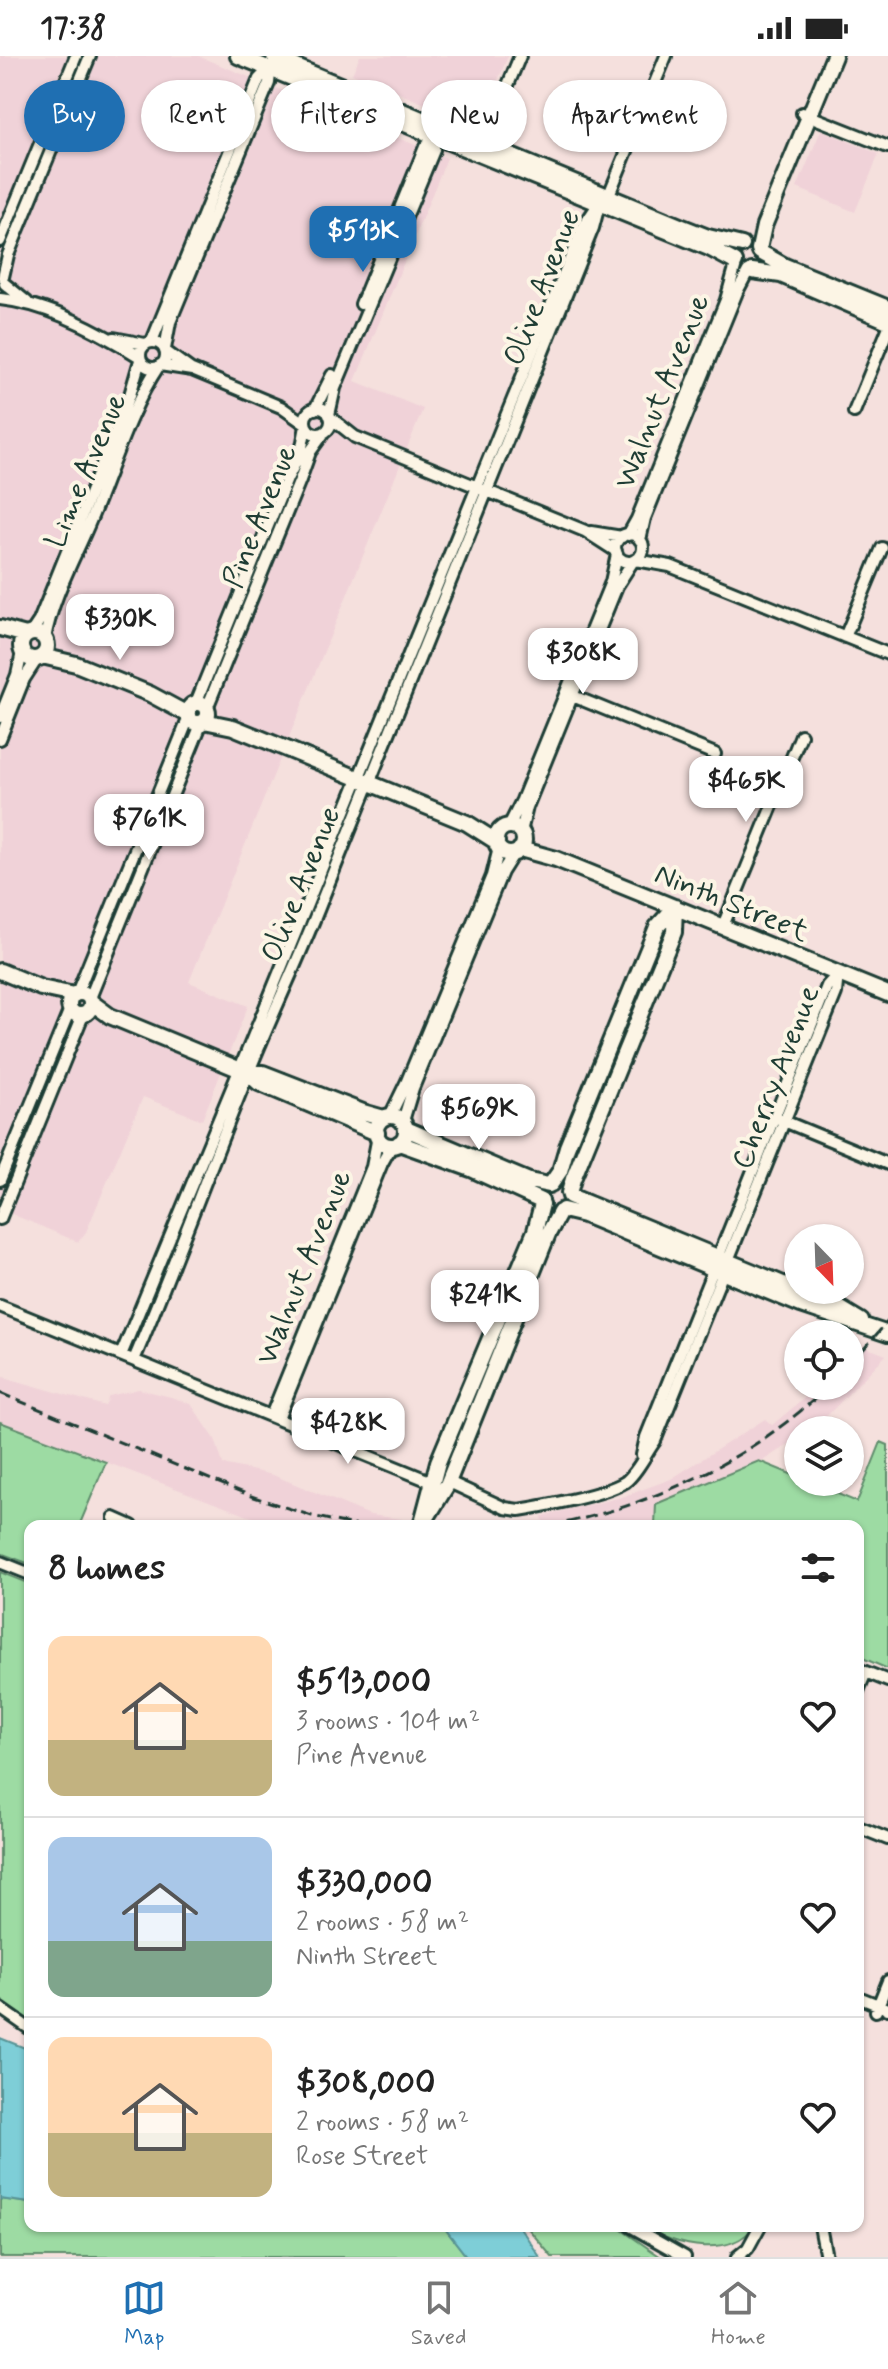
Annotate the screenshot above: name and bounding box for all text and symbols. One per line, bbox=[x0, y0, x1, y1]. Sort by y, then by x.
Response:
text: 17:38 bbox=[40, 9, 107, 48]
chip: Buy bbox=[24, 80, 125, 152]
chip: Rent bbox=[141, 80, 255, 152]
chip: Filters bbox=[271, 80, 405, 152]
chip: New bbox=[421, 80, 527, 152]
chip: Apartment bbox=[543, 80, 727, 152]
street label: Olive Avenue bbox=[495, 204, 590, 371]
pin: $513K bbox=[307, 206, 419, 274]
text: $513K bbox=[327, 215, 399, 249]
street label: Walnut Avenue bbox=[606, 289, 719, 495]
street label: Lime Avenue bbox=[36, 387, 136, 554]
street label: Pine Avenue bbox=[214, 439, 307, 594]
pin: $330K bbox=[64, 594, 176, 662]
text: $330K bbox=[84, 603, 156, 637]
pin: $308K bbox=[527, 628, 639, 696]
text: $308K bbox=[546, 637, 620, 671]
pin: $465K bbox=[690, 756, 802, 824]
text: $465K bbox=[707, 765, 785, 799]
pin: $761K bbox=[93, 794, 205, 862]
street label: Olive Avenue bbox=[253, 801, 350, 968]
text: $761K bbox=[112, 803, 186, 837]
street label: Ninth Street bbox=[649, 855, 815, 952]
street label: Cherry Avenue bbox=[723, 980, 829, 1175]
pin: $569K bbox=[423, 1084, 535, 1152]
text: $569K bbox=[440, 1093, 518, 1127]
street label: Walnut Avenue bbox=[248, 1165, 361, 1371]
north arrow bbox=[784, 1224, 864, 1304]
map controls bbox=[784, 1224, 864, 1496]
pin: $241K bbox=[429, 1270, 541, 1338]
text: $241K bbox=[449, 1279, 521, 1313]
button: locate bbox=[784, 1320, 864, 1400]
pin: $428K bbox=[292, 1398, 404, 1466]
text: $428K bbox=[310, 1407, 386, 1441]
button: layers bbox=[784, 1416, 864, 1496]
text: 8 homes bbox=[48, 1546, 165, 1591]
icon: filters bbox=[796, 1546, 840, 1590]
text: $513,000 bbox=[296, 1660, 431, 1705]
icon: home bbox=[112, 1668, 208, 1764]
icon: heart bbox=[796, 1694, 840, 1738]
text: 3 rooms · 104 m² bbox=[296, 1705, 480, 1739]
text: Pine Avenue bbox=[296, 1739, 427, 1773]
text: $330,000 bbox=[296, 1861, 432, 1906]
icon: home bbox=[112, 1869, 208, 1965]
icon: heart bbox=[796, 1895, 840, 1939]
text: 2 rooms · 58 m² bbox=[296, 1906, 469, 1940]
text: Ninth Street bbox=[296, 1940, 437, 1974]
text: $308,000 bbox=[296, 2061, 435, 2106]
icon: home bbox=[112, 2069, 208, 2165]
icon: heart bbox=[796, 2095, 840, 2139]
text: 2 rooms · 58 m² bbox=[296, 2106, 469, 2140]
text: Rose Street bbox=[296, 2140, 428, 2174]
tab: Map bbox=[122, 2276, 166, 2352]
tab: Saved bbox=[411, 2276, 466, 2352]
tab: Home bbox=[711, 2276, 766, 2352]

